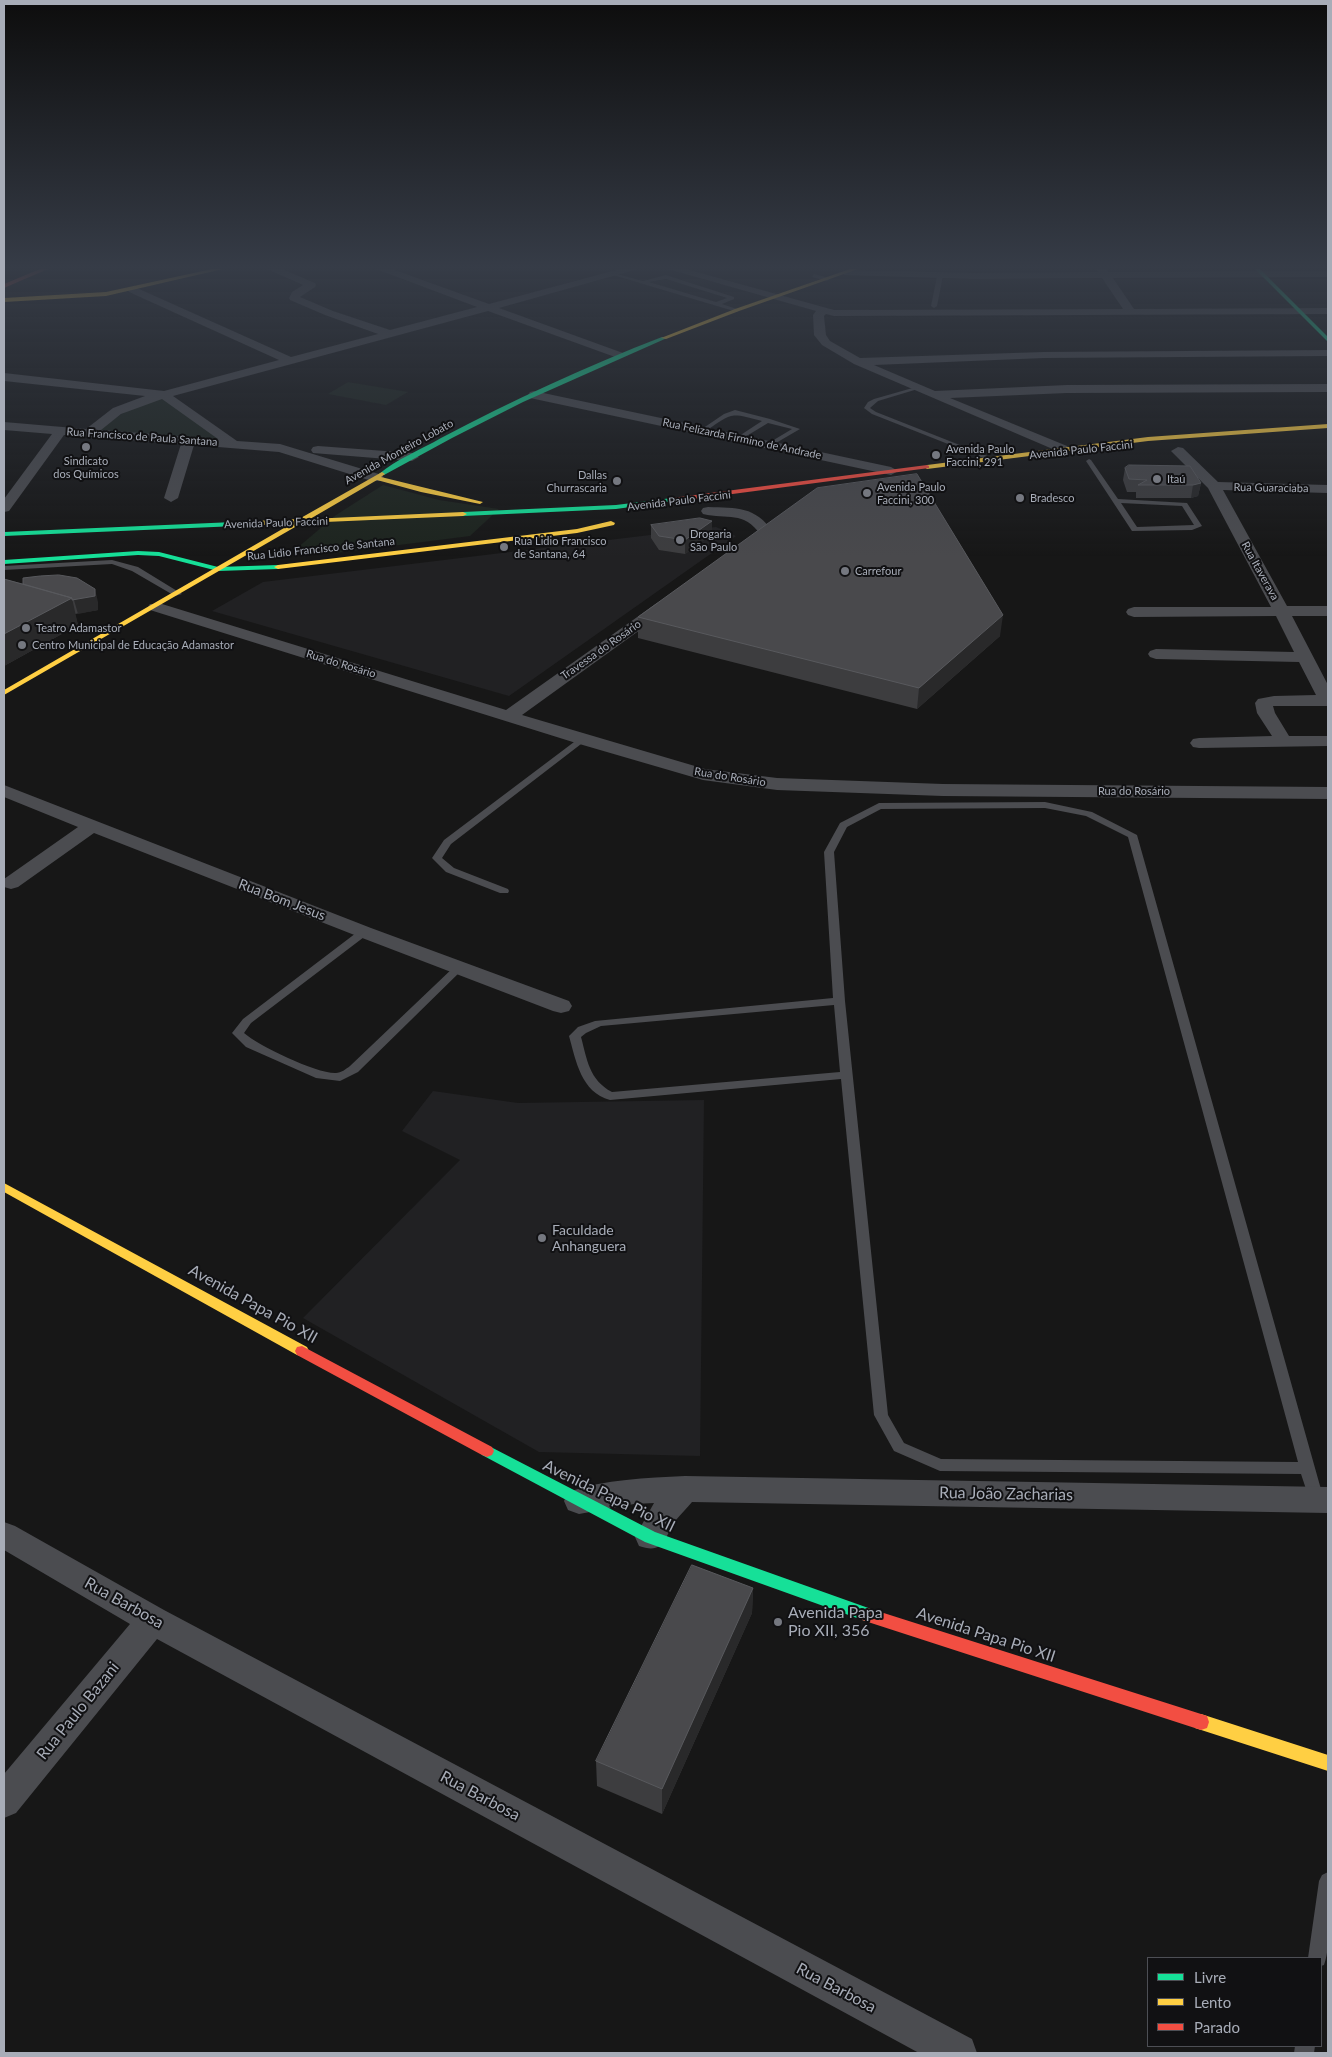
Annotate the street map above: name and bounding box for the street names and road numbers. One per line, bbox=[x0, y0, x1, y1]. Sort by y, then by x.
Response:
street label: Rua Felizarda Firmino de Andrade bbox=[661, 416, 823, 462]
street label: Avenida Monteiro Lobato bbox=[342, 417, 456, 487]
street label: Rua Francisco de Paula Santana bbox=[66, 425, 218, 449]
street label: Avenida Paulo Faccini bbox=[1029, 438, 1133, 462]
street label: Rua Guaraciaba bbox=[1233, 481, 1309, 495]
street label: Avenida Paulo Faccini bbox=[627, 488, 731, 514]
street label: Avenida Paulo Faccini bbox=[224, 515, 328, 531]
street label: Rua Lidio Francisco de Santana bbox=[246, 535, 396, 563]
street label: Rua Itaverava bbox=[1238, 539, 1282, 603]
street label: Travessa do Rosário bbox=[558, 617, 644, 683]
street label: Rua do Rosário bbox=[305, 647, 377, 681]
street label: Rua do Rosário bbox=[693, 765, 767, 789]
street label: Rua do Rosário bbox=[1098, 784, 1170, 798]
street label: Rua Bom Jesus bbox=[236, 876, 328, 924]
street label: Avenida Papa Pio XII bbox=[185, 1261, 321, 1347]
street label: Avenida Papa Pio XII bbox=[540, 1456, 678, 1536]
street label: Rua João Zacharias bbox=[939, 1483, 1073, 1505]
street label: Rua Barbosa bbox=[81, 1573, 167, 1633]
street label: Avenida Papa Pio XII bbox=[914, 1604, 1058, 1666]
street label: Rua Paulo Bazani bbox=[33, 1658, 123, 1764]
street label: Rua Barbosa bbox=[437, 1767, 523, 1825]
street label: Rua Barbosa bbox=[793, 1959, 879, 2017]

